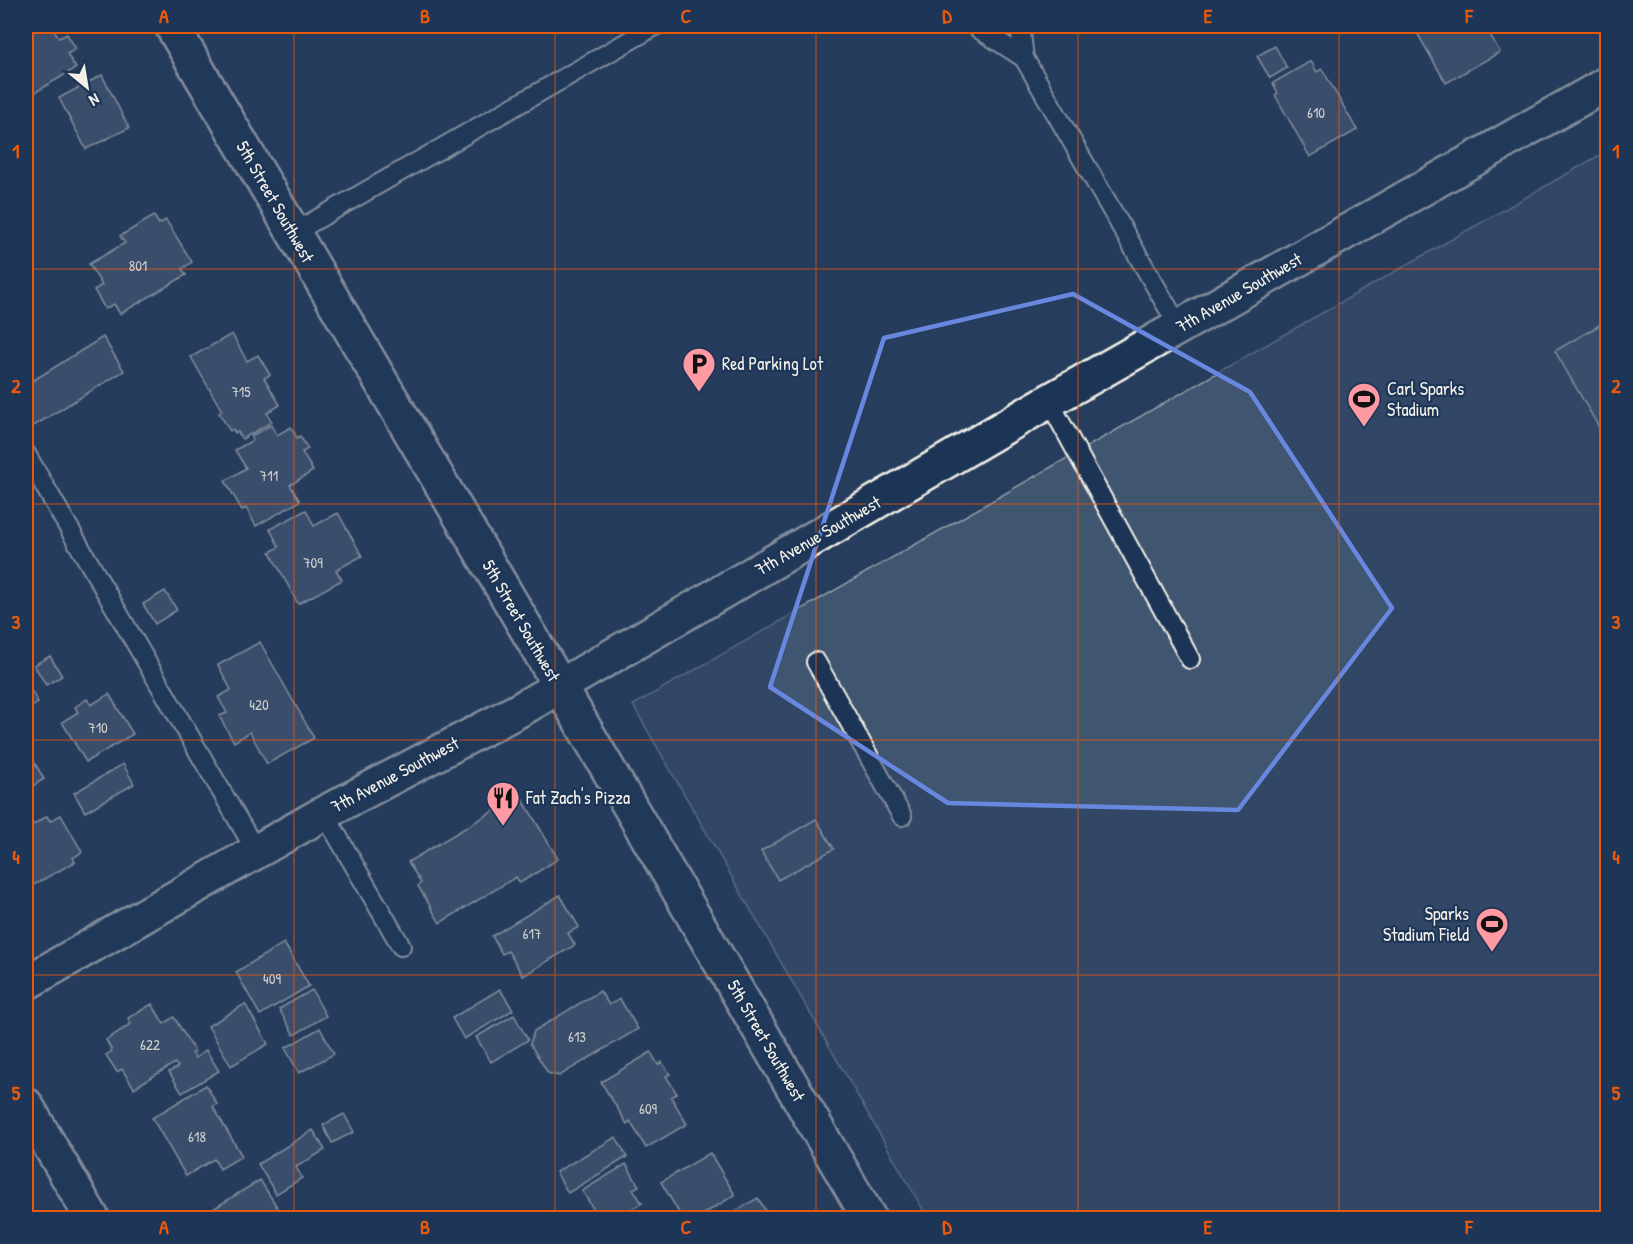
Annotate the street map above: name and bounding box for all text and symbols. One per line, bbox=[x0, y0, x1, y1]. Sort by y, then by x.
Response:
text: A bbox=[159, 2, 169, 29]
text: B bbox=[420, 2, 430, 29]
text: C bbox=[681, 2, 692, 29]
text: D bbox=[942, 2, 952, 29]
text: E bbox=[1204, 2, 1213, 29]
text: F bbox=[1464, 2, 1474, 29]
north arrow bbox=[57, 57, 117, 117]
text: N bbox=[85, 88, 104, 112]
house number: 610 bbox=[1307, 102, 1325, 123]
street label: 5th Street Southwest bbox=[230, 136, 321, 268]
text: 1 bbox=[12, 137, 20, 164]
text: 1 bbox=[1612, 137, 1620, 164]
street label: 7th Avenue Southwest bbox=[1171, 246, 1307, 339]
house number: 801 bbox=[129, 255, 147, 276]
parking icon: Red Parking Lot bbox=[681, 346, 717, 393]
place label: Red Parking Lot bbox=[722, 351, 824, 376]
text: 2 bbox=[11, 372, 21, 399]
text: 2 bbox=[1611, 372, 1621, 399]
place label: Carl Sparks Stadium bbox=[1387, 376, 1464, 422]
house number: 715 bbox=[231, 381, 251, 402]
sports icon: Carl Sparks Stadium bbox=[1346, 381, 1382, 428]
house number: 711 bbox=[260, 465, 278, 486]
street label: 7th Avenue Southwest bbox=[750, 489, 886, 582]
house number: 709 bbox=[303, 552, 323, 573]
street label: 5th Street Southwest bbox=[476, 555, 567, 687]
text: 3 bbox=[12, 608, 21, 635]
text: 3 bbox=[1612, 608, 1621, 635]
house number: 420 bbox=[249, 694, 269, 715]
house number: 710 bbox=[88, 717, 108, 738]
street label: 7th Avenue Southwest bbox=[326, 730, 464, 819]
restaurant icon: Fat Zach's Pizza bbox=[485, 780, 521, 827]
place label: Fat Zach's Pizza bbox=[525, 785, 630, 810]
text: 4 bbox=[12, 843, 20, 870]
text: 4 bbox=[1612, 843, 1620, 870]
place label: Sparks Stadium Field bbox=[1383, 901, 1469, 947]
sports icon: Sparks Stadium Field bbox=[1474, 906, 1510, 953]
house number: 617 bbox=[523, 923, 541, 944]
house number: 409 bbox=[263, 968, 281, 989]
street label: 5th Street Southwest bbox=[721, 975, 812, 1107]
house number: 613 bbox=[568, 1026, 586, 1047]
house number: 622 bbox=[140, 1034, 160, 1055]
text: 5 bbox=[12, 1079, 21, 1106]
text: 5 bbox=[1612, 1079, 1621, 1106]
house number: 609 bbox=[639, 1098, 658, 1119]
house number: 618 bbox=[188, 1126, 206, 1147]
text: A bbox=[159, 1213, 169, 1240]
text: B bbox=[420, 1213, 430, 1240]
text: C bbox=[681, 1213, 692, 1240]
text: D bbox=[942, 1213, 952, 1240]
text: E bbox=[1204, 1213, 1213, 1240]
text: F bbox=[1464, 1213, 1474, 1240]

